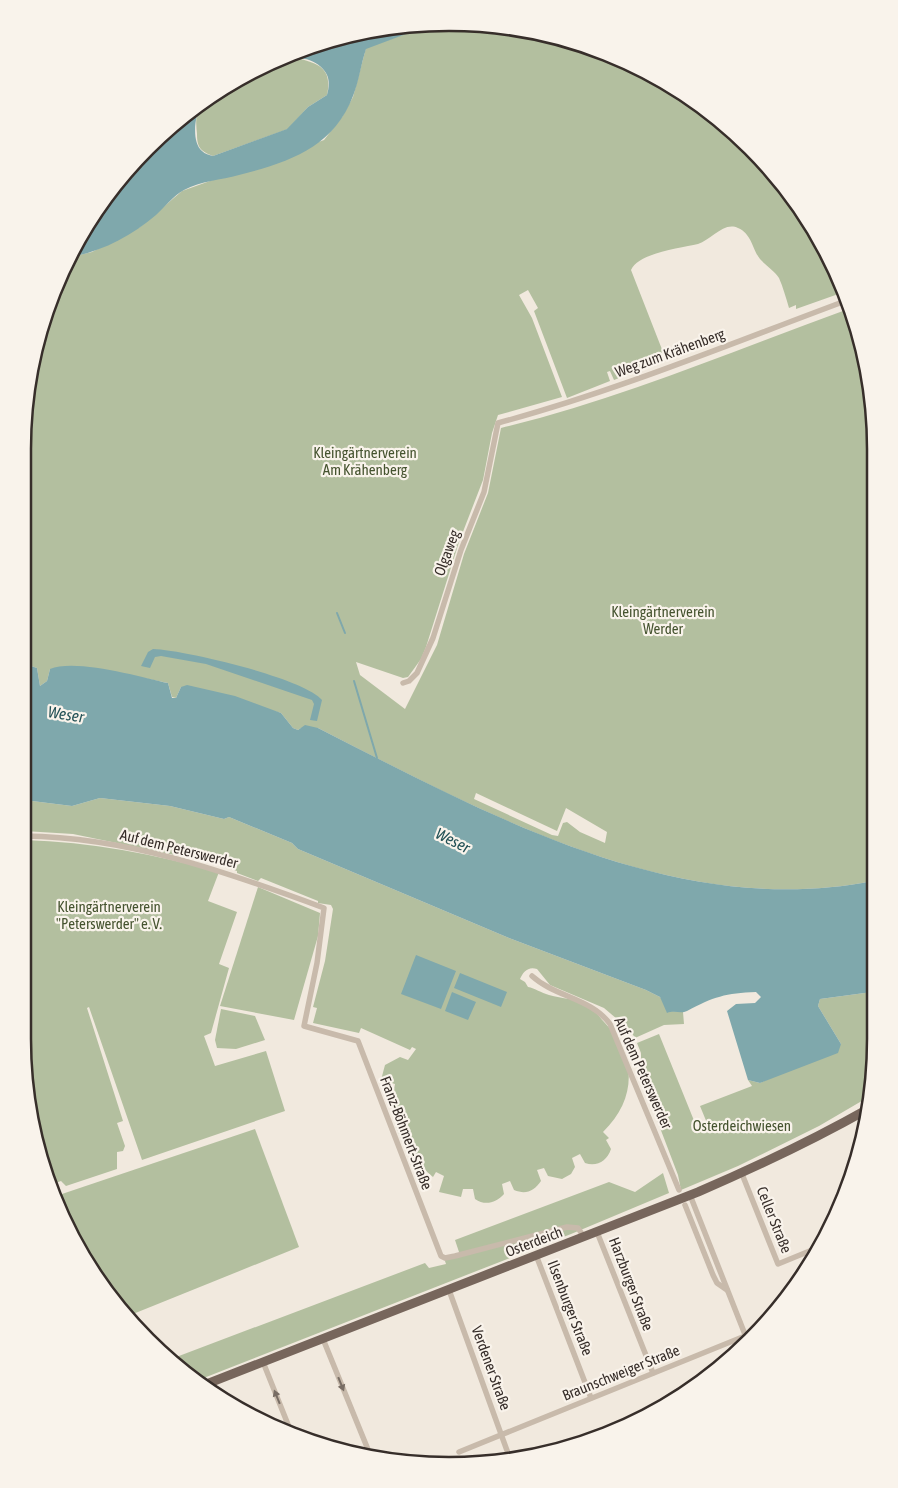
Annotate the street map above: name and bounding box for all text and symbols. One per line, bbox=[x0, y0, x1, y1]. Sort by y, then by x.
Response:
street label: Weg zum Krähenberg bbox=[613, 325, 727, 380]
park label: Kleingärtnerverein Am Krähenberg bbox=[313, 444, 417, 478]
street label: Olgaweg bbox=[430, 527, 463, 578]
park label: Kleingärtnerverein Werder bbox=[611, 603, 715, 637]
water label: Weser bbox=[47, 702, 86, 726]
water label: Weser bbox=[433, 824, 474, 857]
street label: Auf dem Peterswerder bbox=[119, 826, 240, 871]
park label: Kleingärtnerverein "Peterswerder" e. V. bbox=[56, 898, 162, 932]
street label: Auf dem Peterswerder bbox=[611, 1014, 676, 1132]
street label: Franz-Böhmert-Straße bbox=[377, 1074, 436, 1192]
park label: Osterdeichwiesen bbox=[693, 1117, 791, 1134]
street label: Celler Straße bbox=[753, 1184, 796, 1256]
street label: Osterdeich bbox=[503, 1223, 565, 1260]
street label: Harzburger Straße bbox=[606, 1235, 657, 1333]
street label: Ilsenburger Straße bbox=[545, 1258, 596, 1358]
street label: Verdener Straße bbox=[468, 1323, 515, 1412]
street label: Braunschweiger Straße bbox=[560, 1341, 682, 1404]
one-way arrow bbox=[337, 1377, 345, 1392]
one-way arrow bbox=[273, 1389, 281, 1404]

